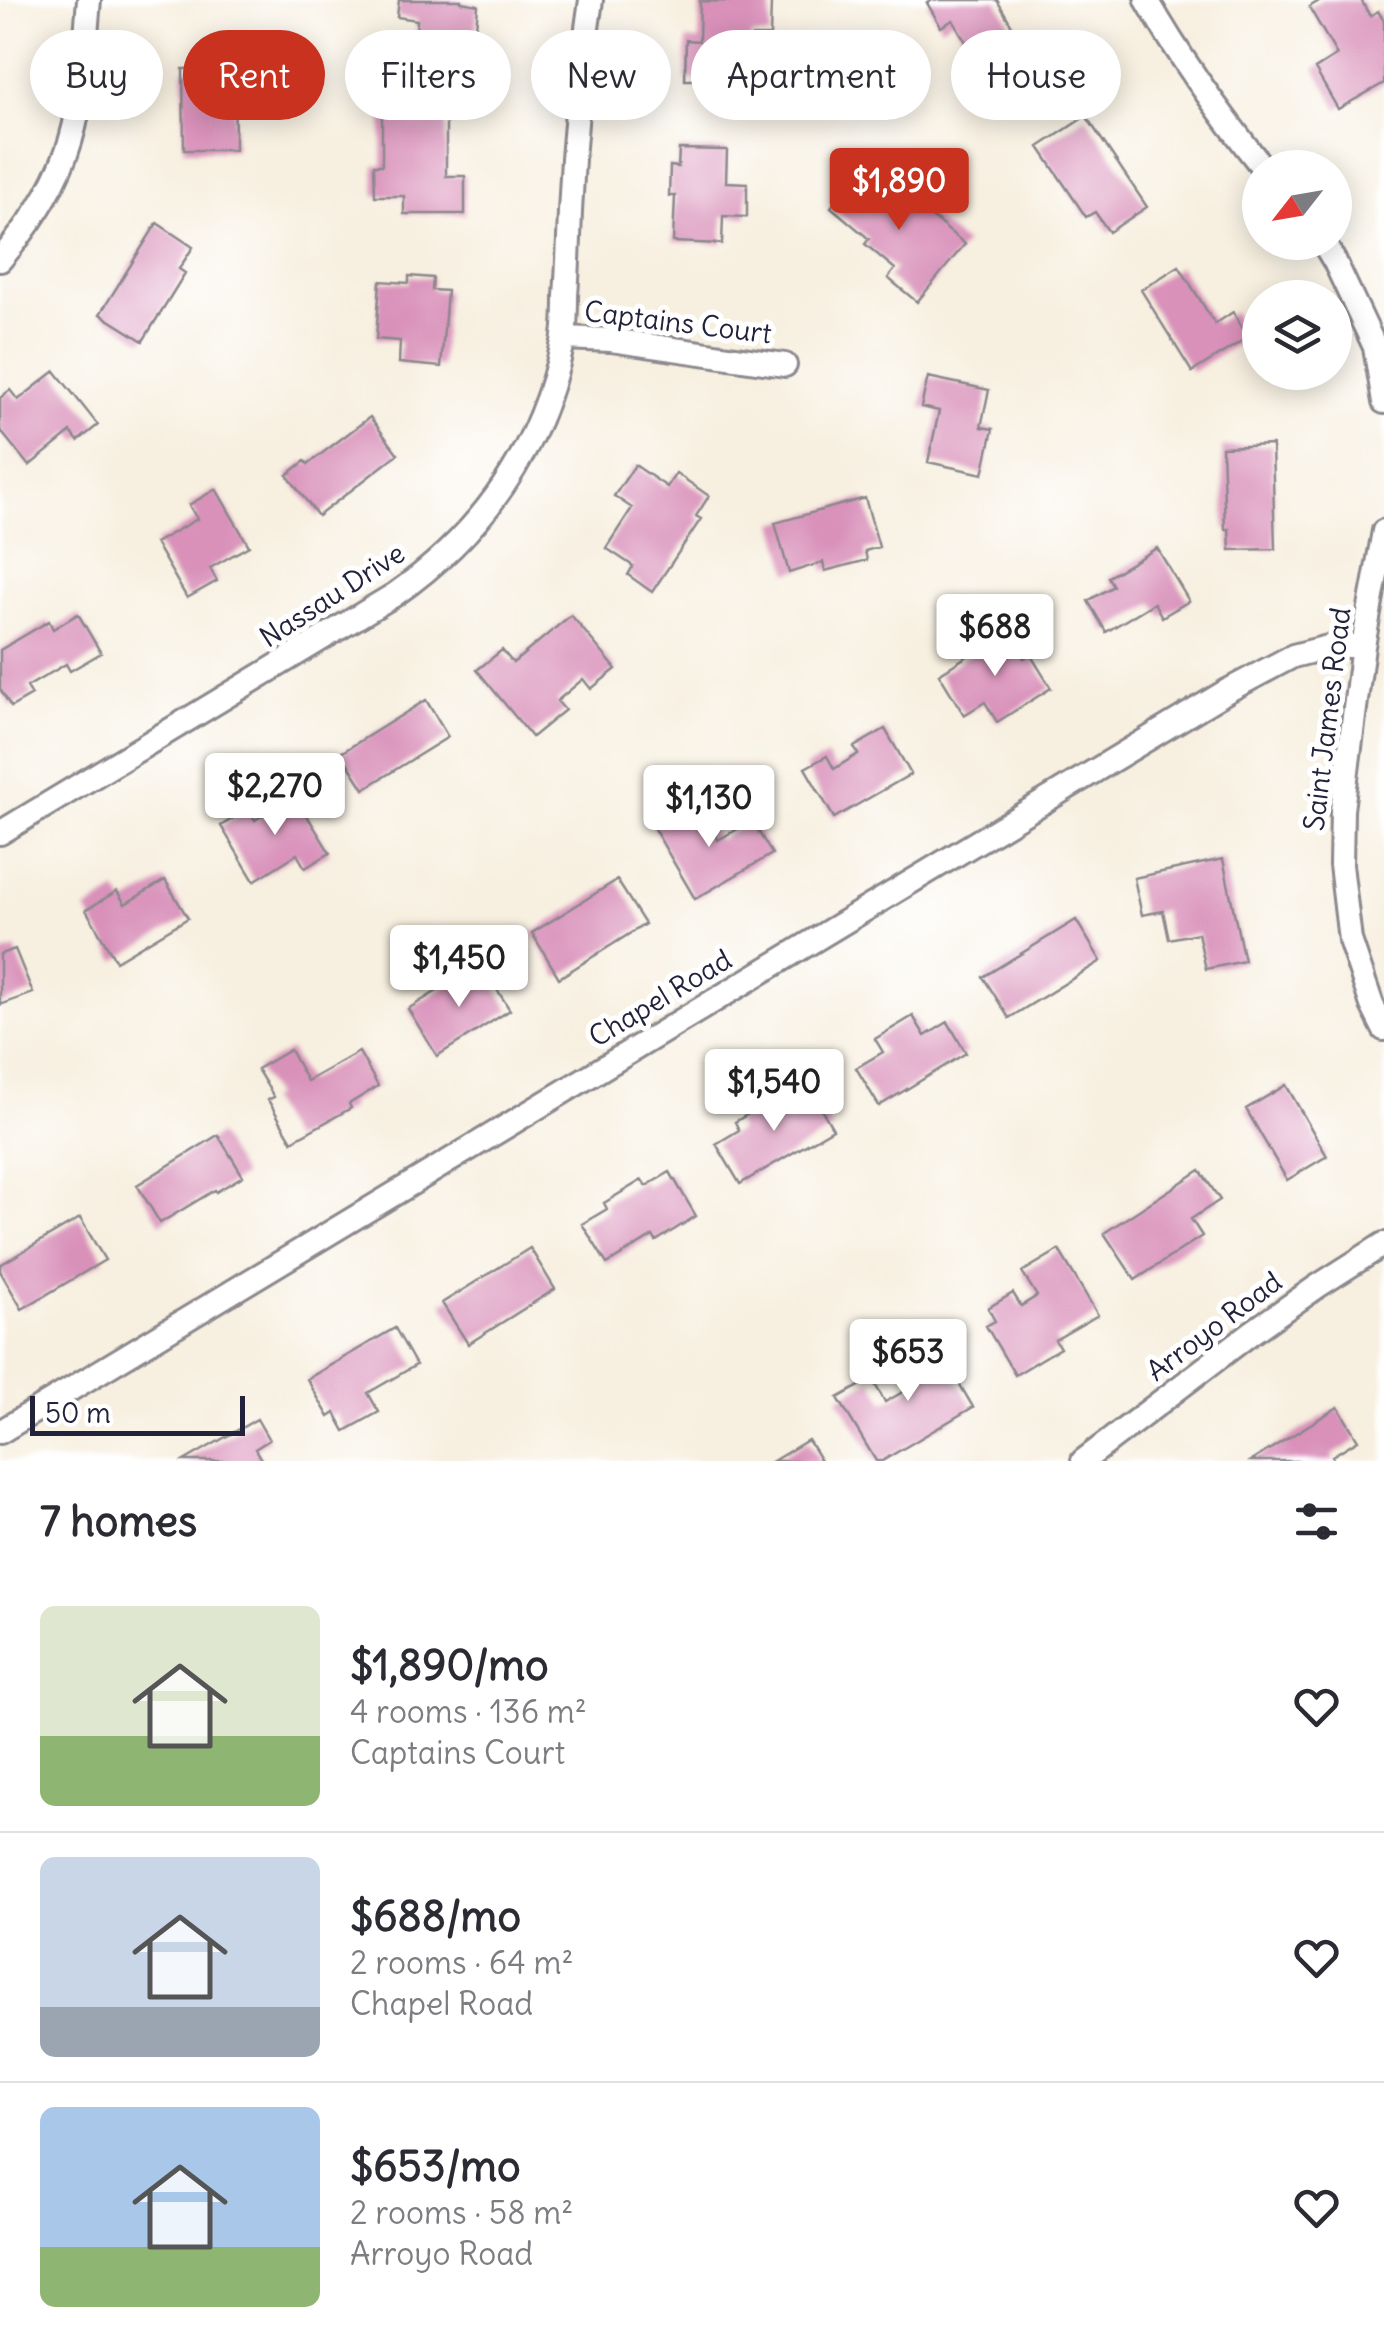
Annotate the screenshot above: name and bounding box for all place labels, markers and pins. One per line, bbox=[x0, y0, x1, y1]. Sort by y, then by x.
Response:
pin: $1,890 bbox=[818, 148, 980, 233]
pin: $688 bbox=[936, 594, 1054, 679]
pin: $2,270 bbox=[194, 753, 356, 838]
pin: $1,130 bbox=[628, 765, 790, 850]
pin: $1,450 bbox=[378, 925, 540, 1010]
pin: $1,540 bbox=[693, 1049, 855, 1134]
pin: $653 bbox=[849, 1319, 967, 1404]

